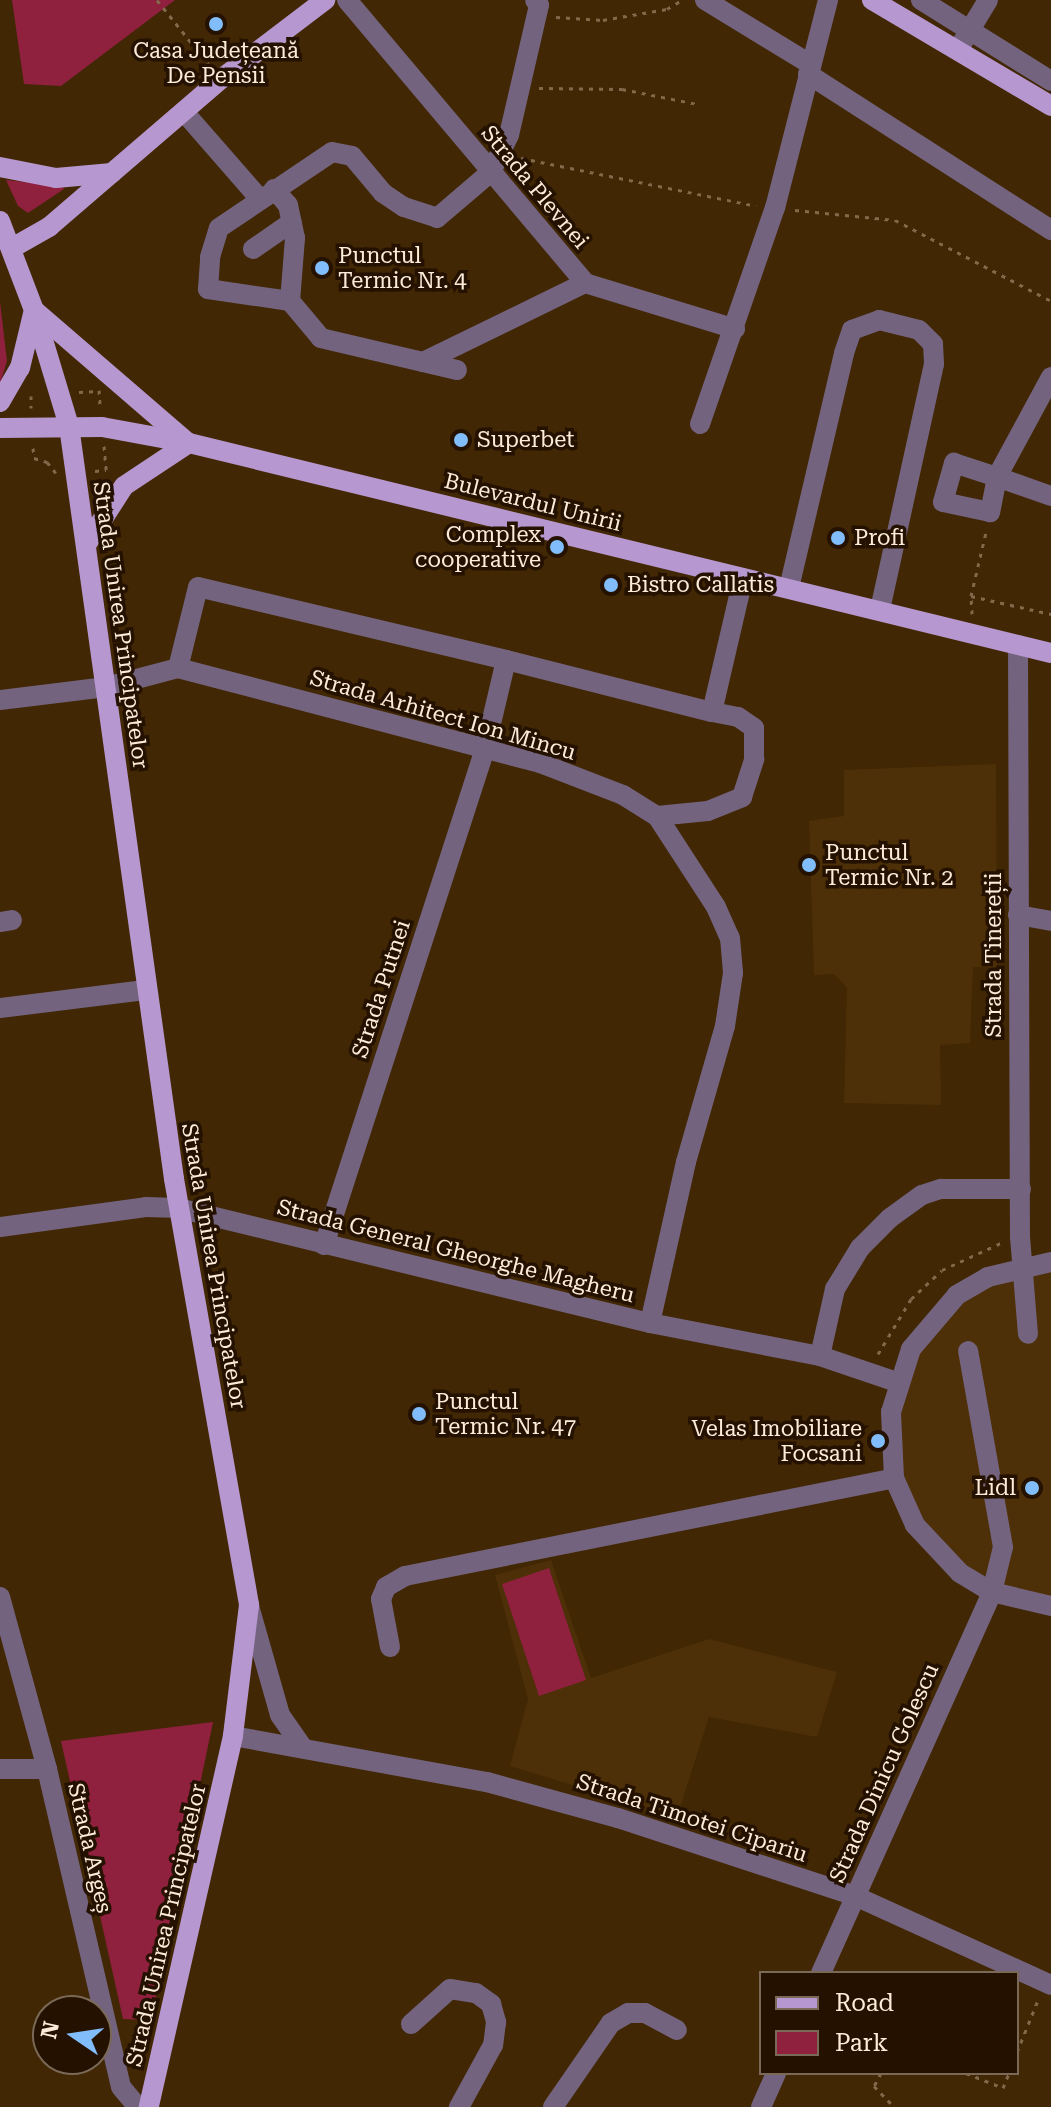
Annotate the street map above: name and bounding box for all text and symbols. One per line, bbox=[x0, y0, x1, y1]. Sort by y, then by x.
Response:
marker: Casa Județeană De Pensii bbox=[207, 15, 225, 33]
place label: Casa Județeană De Pensii bbox=[133, 37, 299, 88]
street label: Strada Plevnei bbox=[476, 120, 594, 254]
place label: Punctul Termic Nr. 4 bbox=[338, 242, 467, 294]
marker: Punctul Termic Nr. 4 bbox=[313, 259, 331, 277]
place label: Superbet bbox=[477, 427, 574, 453]
marker: Superbet bbox=[452, 431, 470, 449]
street label: Bulevardul Unirii bbox=[442, 467, 624, 537]
street label: Strada Unirea Principatelor bbox=[88, 480, 154, 770]
place label: Complex cooperative bbox=[415, 521, 541, 572]
place label: Profi bbox=[854, 525, 905, 551]
marker: Profi bbox=[829, 529, 847, 547]
marker: Complex cooperative bbox=[548, 538, 566, 556]
place label: Bistro Callatis bbox=[627, 572, 774, 598]
marker: Bistro Callatis bbox=[602, 576, 620, 594]
street label: Strada Arhitect Ion Mincu bbox=[307, 664, 579, 766]
place label: Punctul Termic Nr. 2 bbox=[825, 839, 954, 890]
marker: Punctul Termic Nr. 2 bbox=[800, 856, 818, 874]
street label: Strada Tinereții bbox=[981, 872, 1007, 1038]
street label: Strada Putnei bbox=[346, 917, 416, 1061]
street label: Strada Unirea Principatelor bbox=[176, 1121, 252, 1411]
street label: Strada General Gheorghe Magheru bbox=[275, 1194, 637, 1308]
place label: Punctul Termic Nr. 47 bbox=[435, 1388, 576, 1440]
marker: Punctul Termic Nr. 47 bbox=[410, 1405, 428, 1423]
place label: Velas Imobiliare Focsani bbox=[692, 1415, 862, 1466]
marker: Velas Imobiliare Focsani bbox=[869, 1432, 887, 1450]
place label: Lidl bbox=[974, 1475, 1016, 1501]
marker: Lidl bbox=[1023, 1479, 1041, 1497]
street label: Strada Dinicu Golescu bbox=[824, 1659, 944, 1887]
street label: Strada Timotei Cipariu bbox=[573, 1768, 811, 1868]
street label: Strada Argeș bbox=[62, 1780, 118, 1916]
street label: Strada Unirea Principatelor bbox=[121, 1781, 211, 2069]
legend bbox=[759, 1971, 1019, 2075]
text: Road bbox=[835, 1989, 894, 2017]
north arrow bbox=[32, 1995, 112, 2075]
text: N bbox=[36, 2019, 64, 2041]
text: Park bbox=[835, 2029, 888, 2057]

